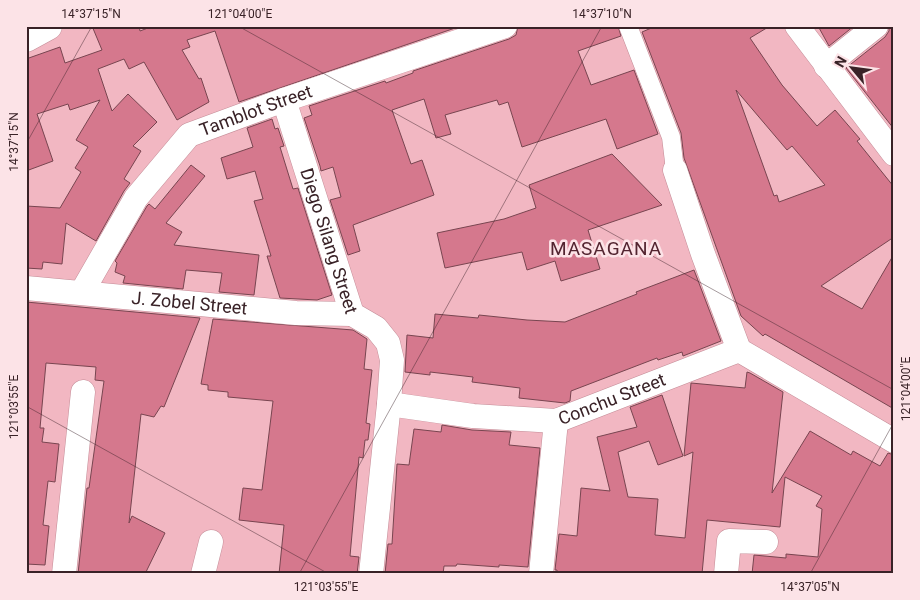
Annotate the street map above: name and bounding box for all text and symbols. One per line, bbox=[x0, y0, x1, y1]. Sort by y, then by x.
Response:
text: 14°37'15"N bbox=[61, 7, 121, 21]
text: 121°04'00"E bbox=[208, 7, 272, 21]
text: 14°37'10"N bbox=[572, 7, 632, 21]
north arrow bbox=[828, 42, 878, 92]
text: N bbox=[831, 53, 850, 70]
street label: Tamblot Street bbox=[197, 80, 315, 140]
text: 14°37'15"N bbox=[7, 112, 21, 172]
street label: Diego Silang Street bbox=[296, 165, 362, 317]
district label: MASAGANA bbox=[550, 237, 662, 260]
street label: J. Zobel Street bbox=[131, 287, 248, 318]
text: 121°04'00"E bbox=[899, 357, 913, 421]
street label: Conchu Street bbox=[555, 369, 668, 429]
text: 121°03'55"E bbox=[7, 375, 21, 439]
text: 121°03'55"E bbox=[294, 580, 358, 594]
text: 14°37'05"N bbox=[780, 580, 840, 594]

